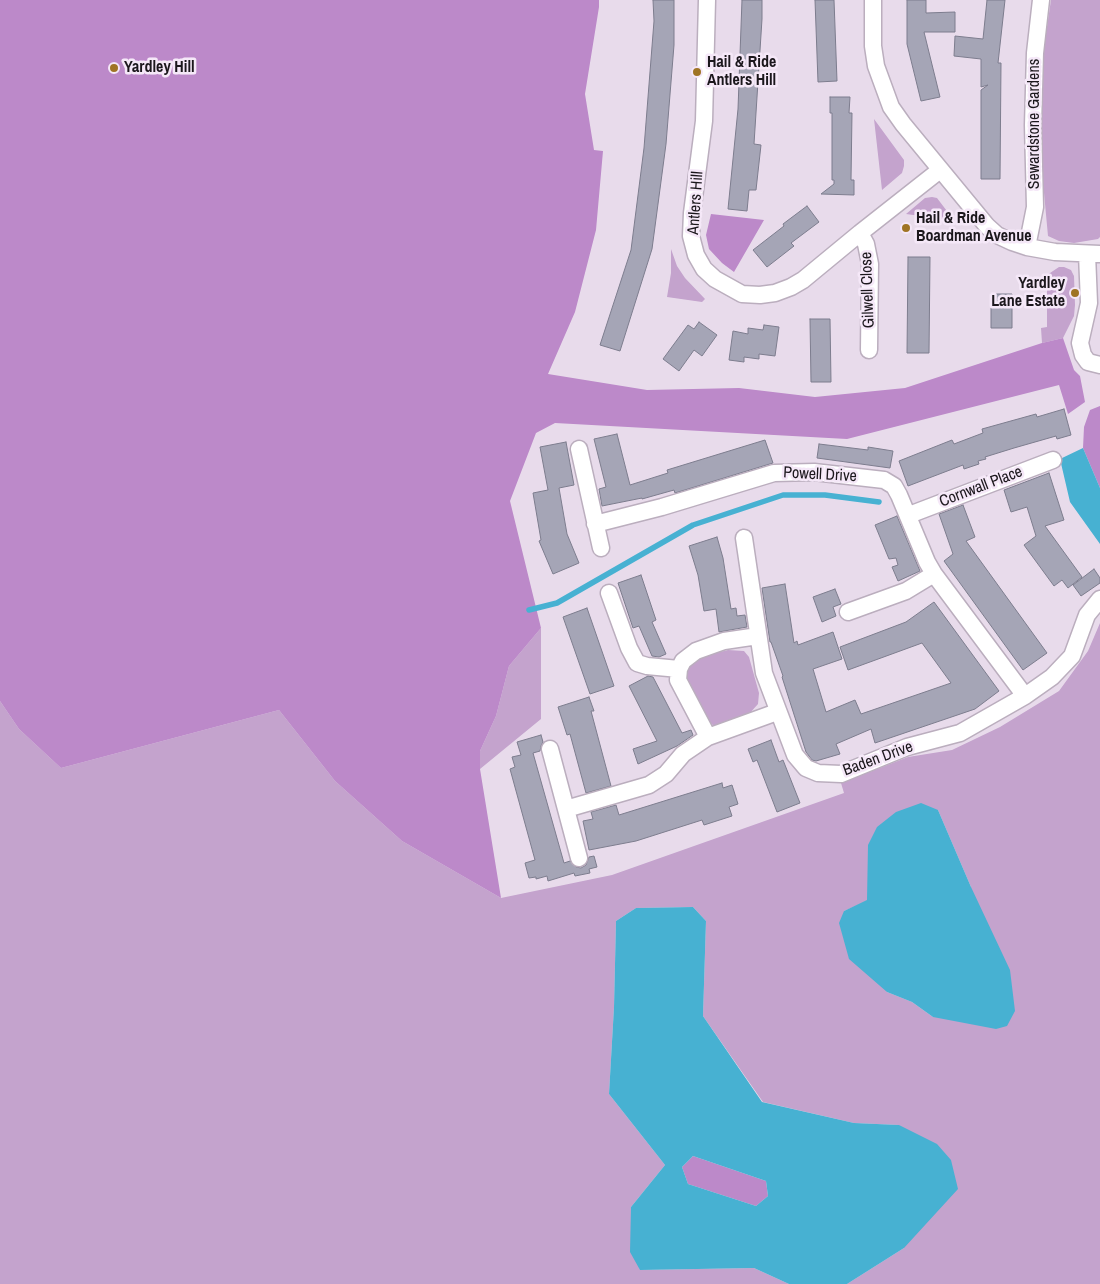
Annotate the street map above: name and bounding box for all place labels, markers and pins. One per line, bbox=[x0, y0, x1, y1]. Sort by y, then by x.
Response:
place label: Hail & Ride Antlers Hill bbox=[707, 53, 776, 91]
place label: Yardley Hill bbox=[124, 58, 195, 78]
marker: Yardley Hill bbox=[108, 62, 120, 74]
marker: Hail & Ride Antlers Hill bbox=[691, 66, 703, 78]
place label: Hail & Ride Boardman Avenue bbox=[916, 209, 1031, 247]
marker: Hail & Ride Boardman Avenue bbox=[900, 222, 912, 234]
place label: Yardley Lane Estate bbox=[991, 274, 1065, 312]
marker: Yardley Lane Estate bbox=[1069, 287, 1081, 299]

